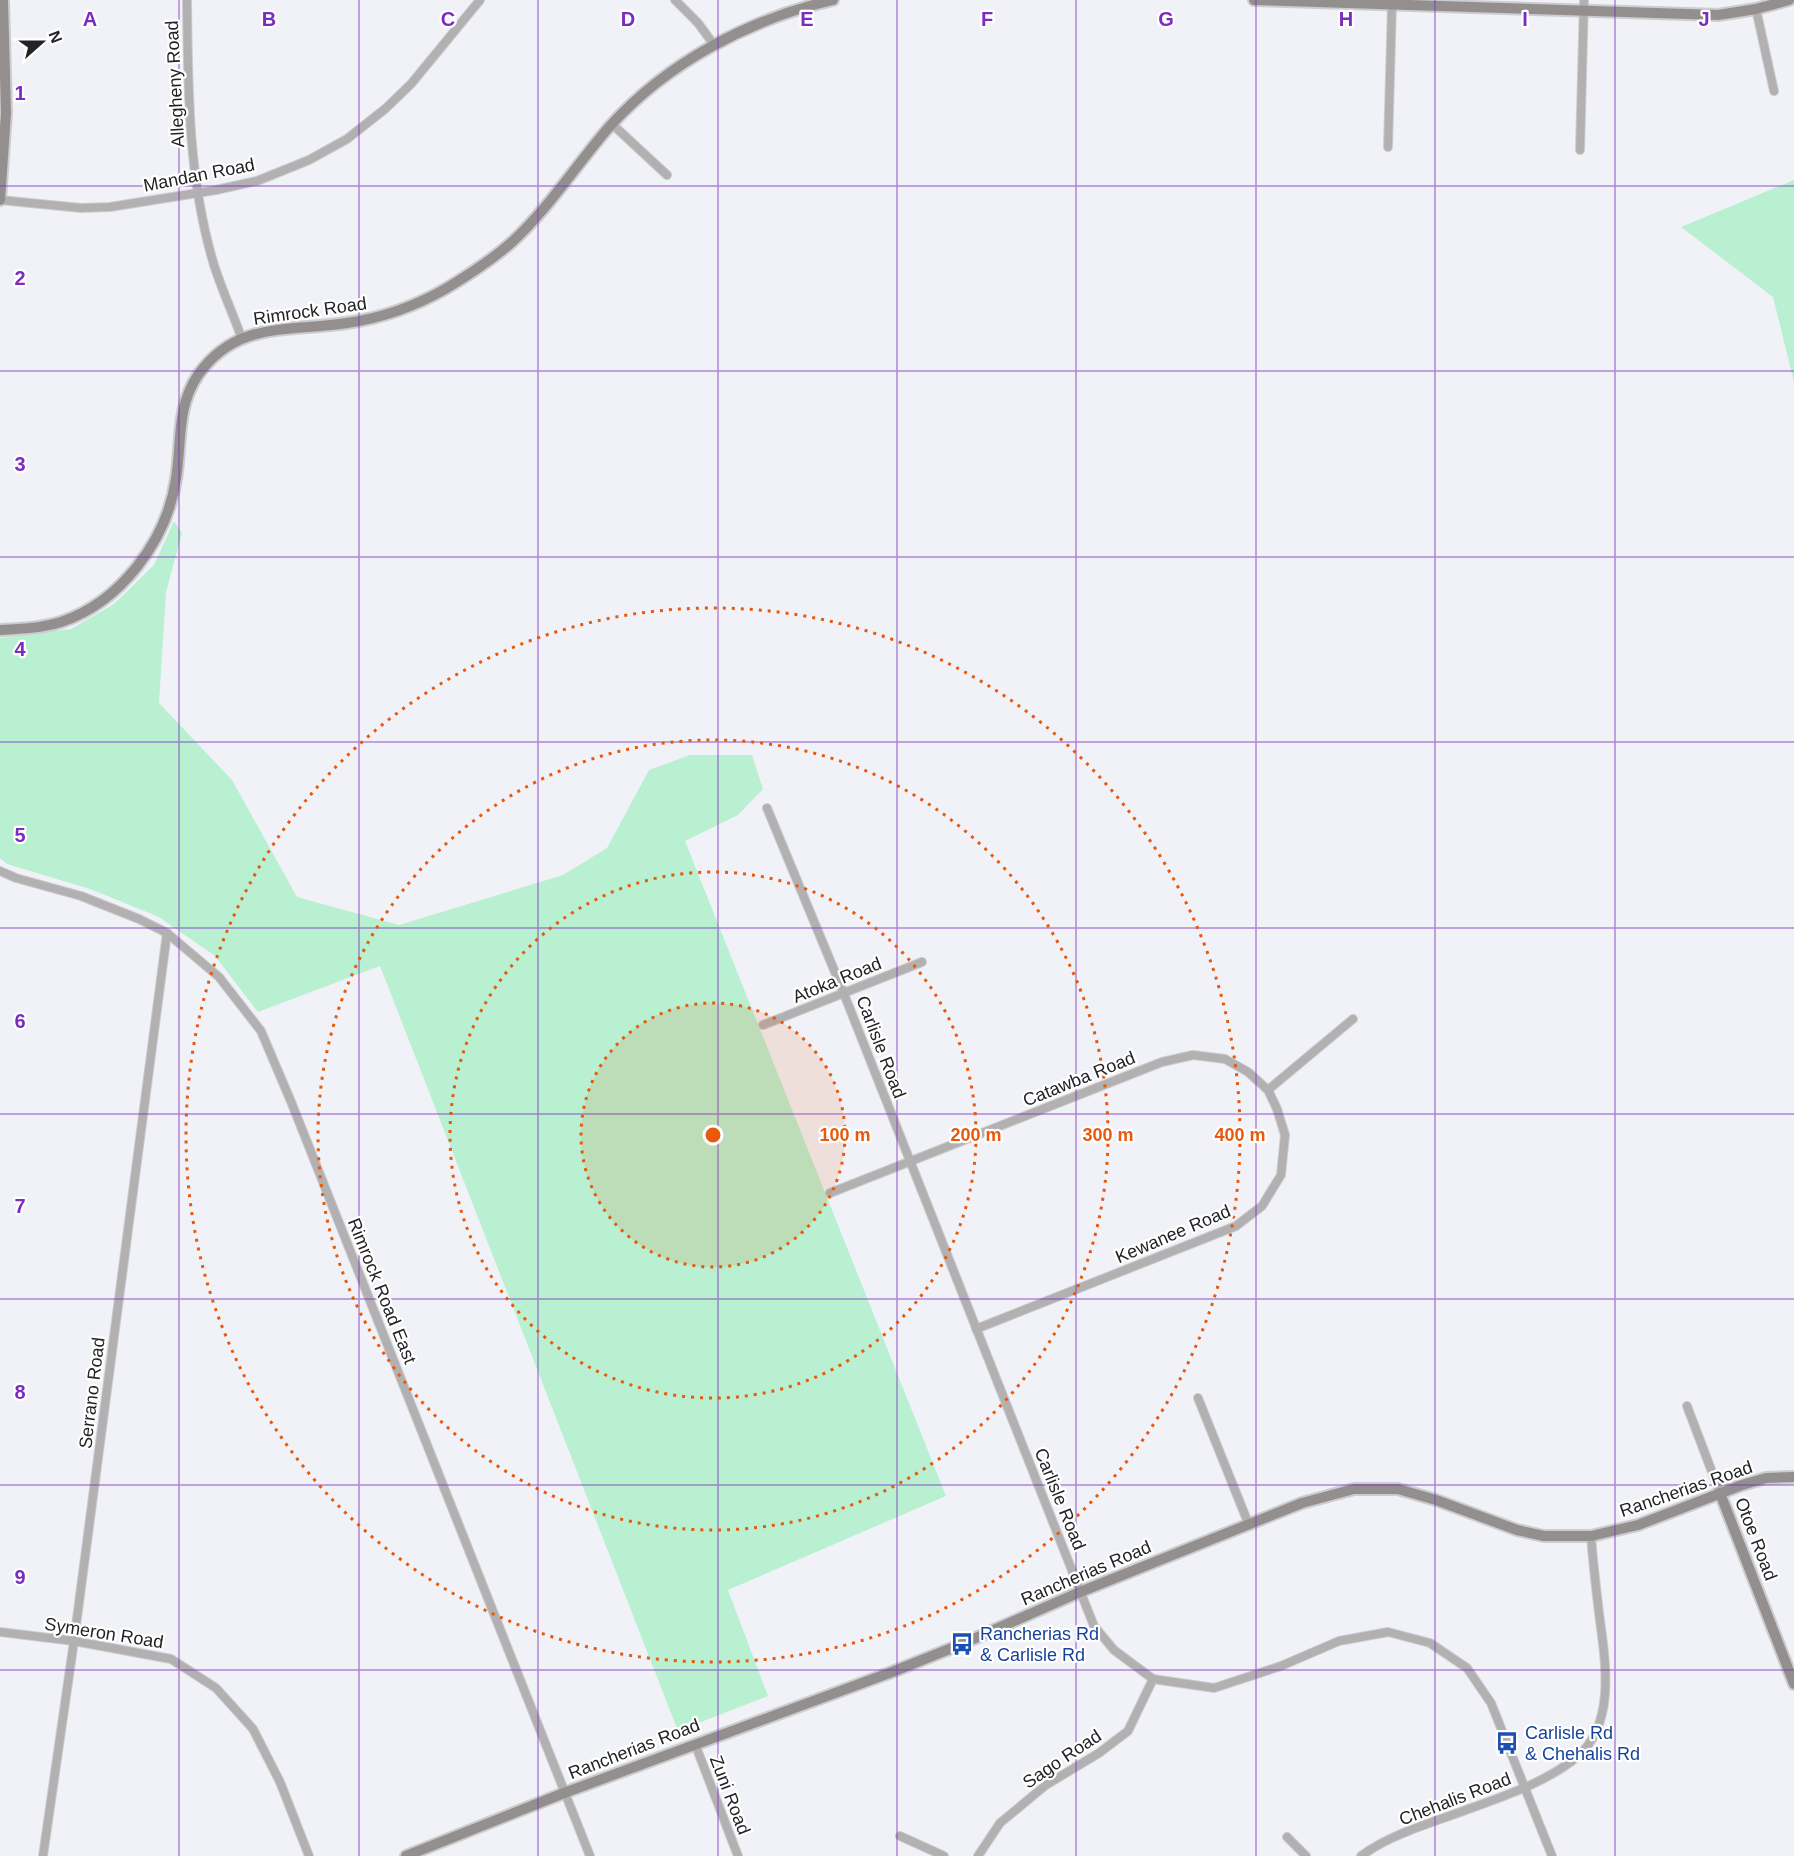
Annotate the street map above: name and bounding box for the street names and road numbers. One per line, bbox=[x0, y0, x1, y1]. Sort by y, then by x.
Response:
street label: Allegheny Road bbox=[162, 20, 188, 148]
street label: Mandan Road bbox=[142, 154, 256, 196]
street label: Rimrock Road bbox=[252, 293, 368, 329]
street label: Atoka Road bbox=[790, 953, 884, 1007]
street label: Carlisle Road bbox=[852, 993, 910, 1101]
street label: Catawba Road bbox=[1020, 1047, 1138, 1111]
street label: Kewanee Road bbox=[1112, 1201, 1234, 1267]
street label: Rimrock Road East bbox=[344, 1215, 420, 1367]
street label: Serrano Road bbox=[75, 1336, 109, 1450]
street label: Carlisle Road bbox=[1030, 1445, 1090, 1553]
street label: Rancherias Road bbox=[1617, 1457, 1755, 1521]
street label: Otoe Road bbox=[1731, 1495, 1781, 1583]
street label: Rancherias Road bbox=[1018, 1537, 1154, 1609]
street label: Symeron Road bbox=[43, 1614, 165, 1652]
street label: Rancherias Road bbox=[565, 1715, 703, 1783]
street label: Sago Road bbox=[1019, 1726, 1105, 1792]
street label: Zuni Road bbox=[706, 1753, 754, 1837]
street label: Chehalis Road bbox=[1396, 1769, 1514, 1829]

